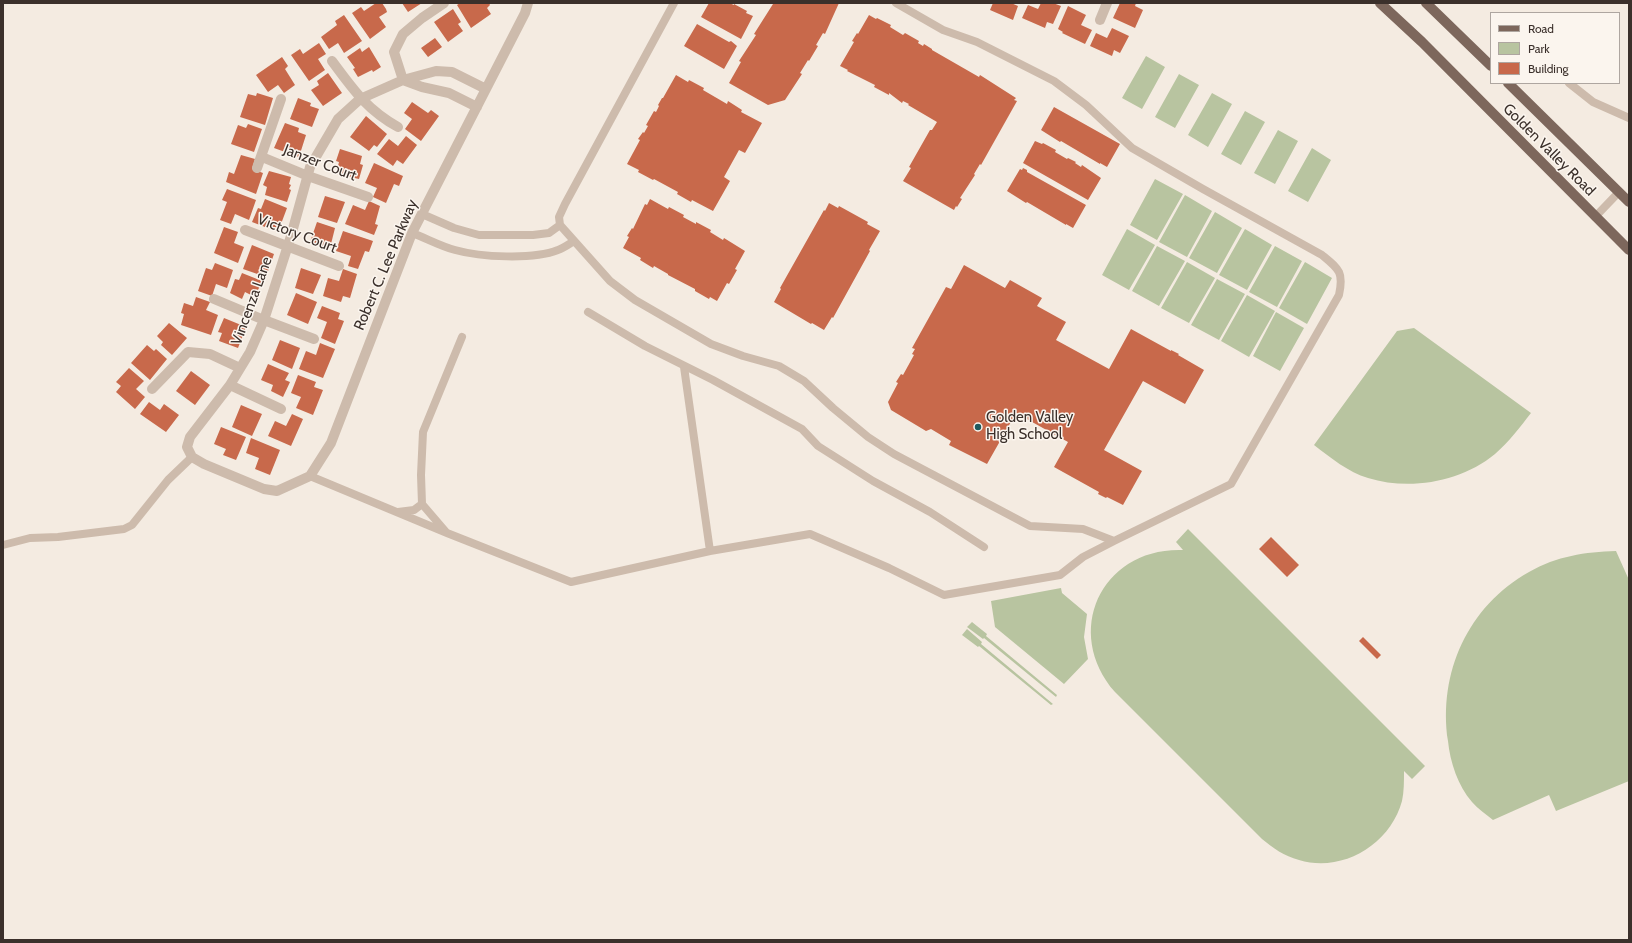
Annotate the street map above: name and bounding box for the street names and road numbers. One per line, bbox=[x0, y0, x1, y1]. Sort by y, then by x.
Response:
street label: Golden Valley Road bbox=[1499, 100, 1599, 200]
street label: Janzer Court bbox=[281, 141, 359, 185]
street label: Robert C. Lee Parkway bbox=[350, 197, 422, 333]
street label: Victory Court bbox=[255, 211, 339, 257]
street label: Vincenza Lane bbox=[228, 254, 276, 348]

